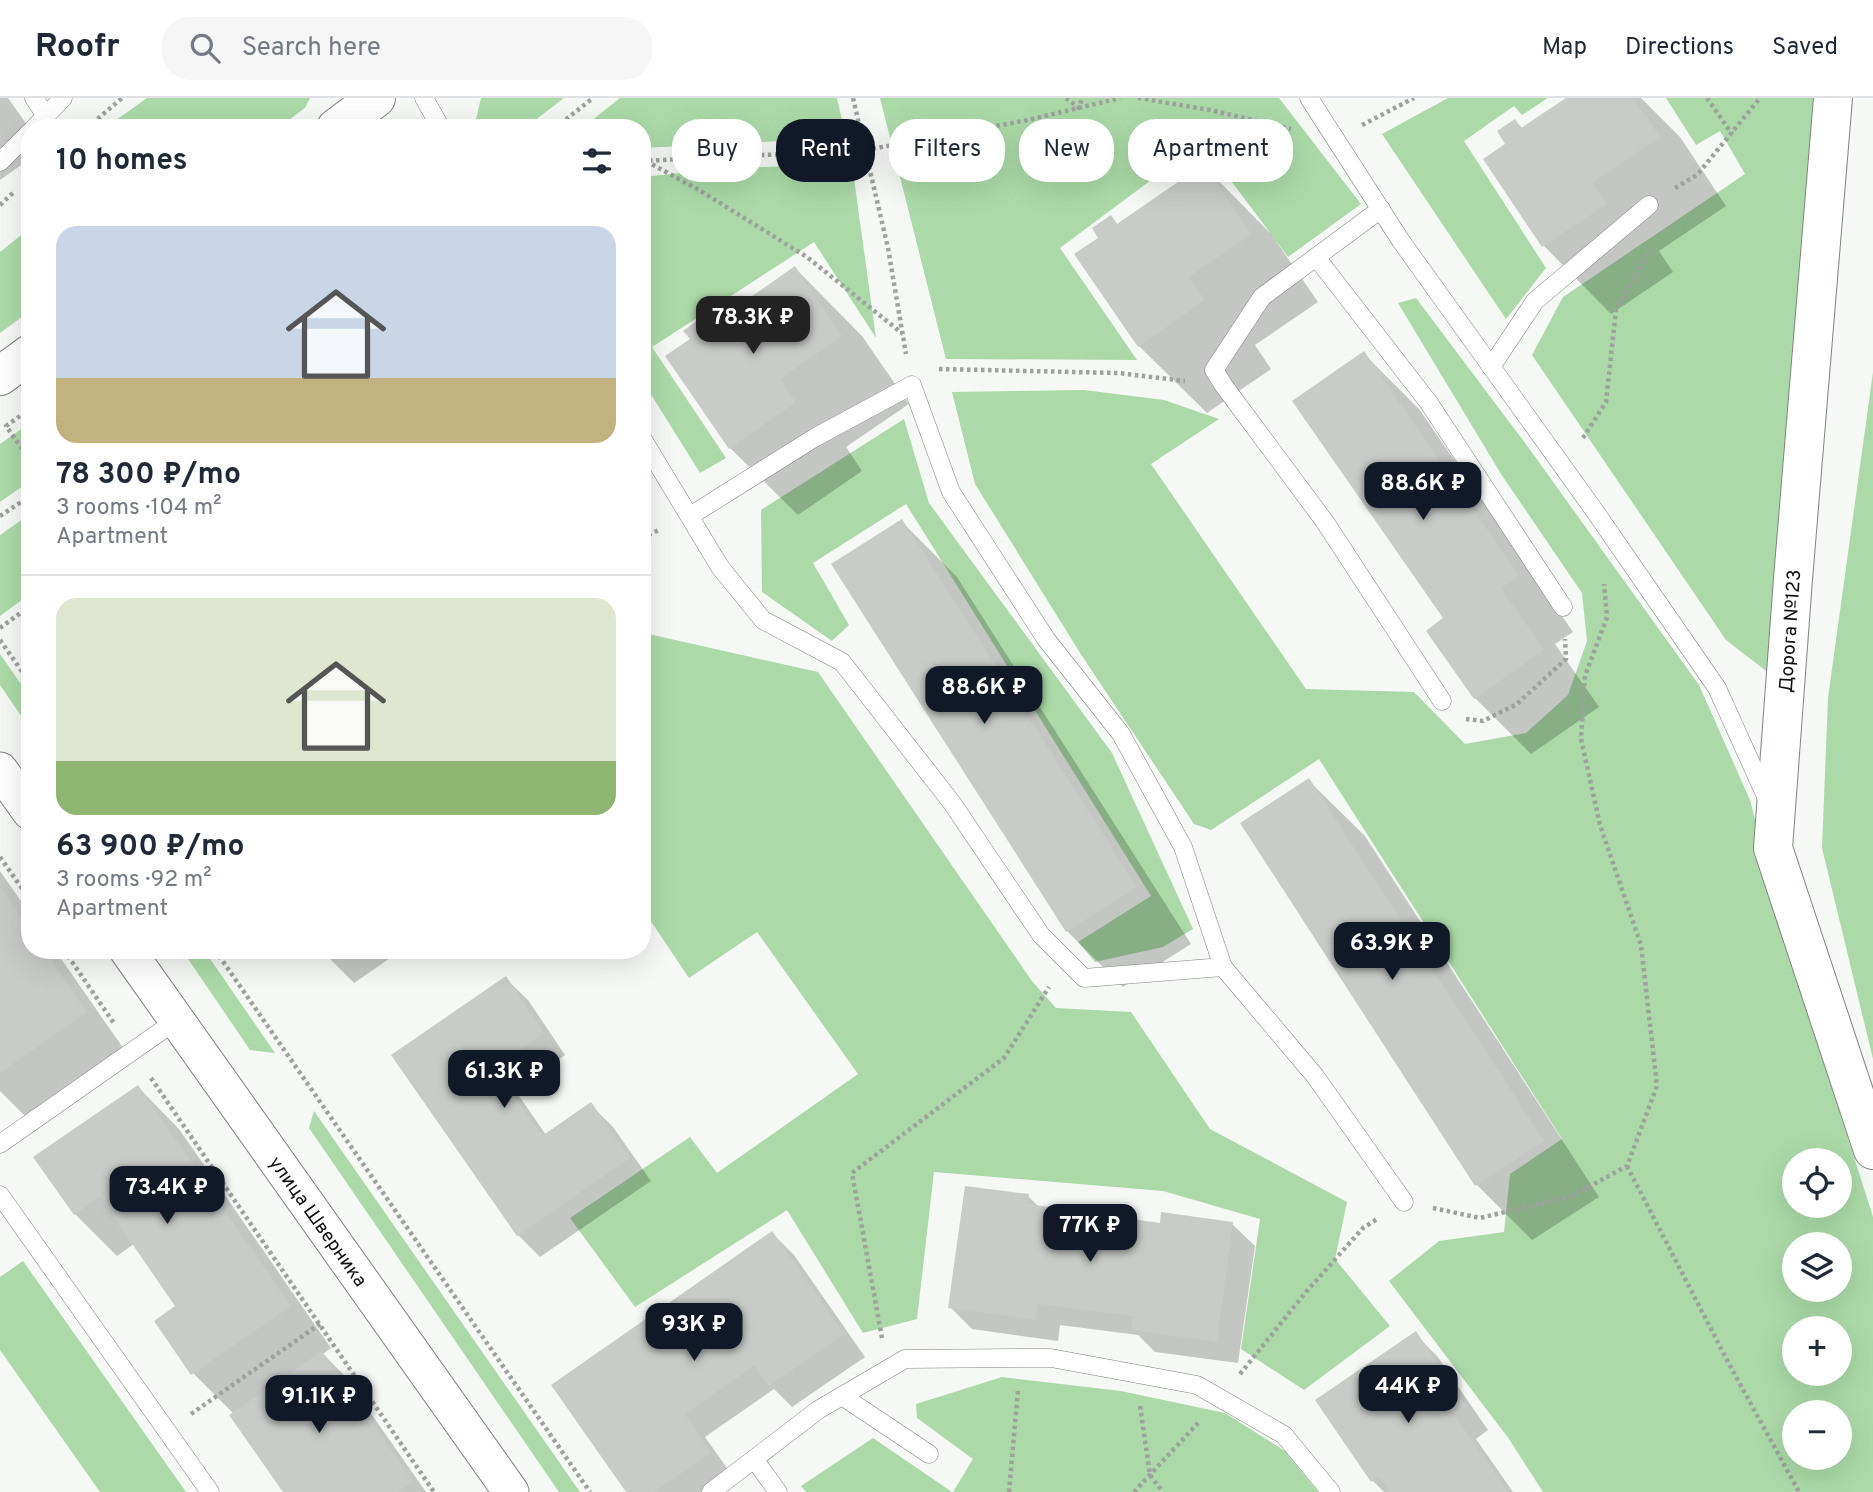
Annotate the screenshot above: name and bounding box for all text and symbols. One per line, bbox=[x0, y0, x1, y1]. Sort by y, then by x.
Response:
search box bbox=[162, 17, 652, 80]
text: Roofr bbox=[35, 27, 120, 69]
icon: search bbox=[186, 29, 224, 67]
text: Search here bbox=[242, 32, 381, 65]
text: Map bbox=[1542, 33, 1587, 63]
text: Directions bbox=[1625, 33, 1734, 63]
text: Saved bbox=[1772, 33, 1838, 63]
chip: Buy bbox=[672, 119, 762, 182]
chip: Rent bbox=[776, 119, 875, 182]
chip: Filters bbox=[889, 119, 1005, 182]
chip: New bbox=[1019, 119, 1114, 182]
chip: Apartment bbox=[1128, 119, 1293, 182]
icon: filters bbox=[578, 142, 616, 180]
text: 10 homes bbox=[56, 143, 187, 180]
icon: home bbox=[273, 271, 399, 397]
pin: 78.3K ₽ bbox=[688, 296, 818, 356]
text: 78.3K ₽ bbox=[712, 304, 794, 333]
text: 78 300 ₽/mo bbox=[56, 457, 241, 494]
pin: 88.6K ₽ bbox=[1358, 462, 1488, 522]
text: 88.6K ₽ bbox=[1380, 470, 1466, 499]
text: 3 rooms · 104 m² bbox=[56, 494, 221, 523]
text: Apartment bbox=[56, 523, 168, 552]
street label: Дорога №123 bbox=[1775, 569, 1807, 694]
icon: home bbox=[273, 643, 399, 769]
pin: 88.6K ₽ bbox=[919, 666, 1049, 726]
text: 88.6K ₽ bbox=[941, 674, 1027, 703]
text: 63 900 ₽/mo bbox=[56, 829, 244, 866]
text: 3 rooms · 92 m² bbox=[56, 866, 212, 895]
text: Apartment bbox=[56, 895, 168, 924]
pin: 63.9K ₽ bbox=[1327, 922, 1457, 982]
text: 63.9K ₽ bbox=[1350, 930, 1434, 959]
pin: 61.3K ₽ bbox=[439, 1051, 569, 1110]
text: 61.3K ₽ bbox=[464, 1058, 544, 1087]
map controls bbox=[1782, 1148, 1852, 1470]
button: locate bbox=[1782, 1148, 1852, 1218]
street label: улица Шверника bbox=[263, 1152, 372, 1292]
pin: 73.4K ₽ bbox=[102, 1166, 232, 1226]
text: 73.4K ₽ bbox=[126, 1174, 208, 1203]
pin: 77K ₽ bbox=[1041, 1204, 1139, 1264]
text: 77K ₽ bbox=[1059, 1212, 1121, 1241]
button: layers bbox=[1782, 1232, 1852, 1302]
pin: 93K ₽ bbox=[645, 1304, 743, 1363]
text: 93K ₽ bbox=[662, 1311, 726, 1340]
button: + bbox=[1782, 1316, 1852, 1386]
pin: 44K ₽ bbox=[1359, 1366, 1457, 1425]
text: 44K ₽ bbox=[1375, 1373, 1441, 1402]
pin: 91.1K ₽ bbox=[254, 1376, 384, 1435]
text: 91.1K ₽ bbox=[281, 1383, 357, 1412]
button: − bbox=[1782, 1400, 1852, 1470]

